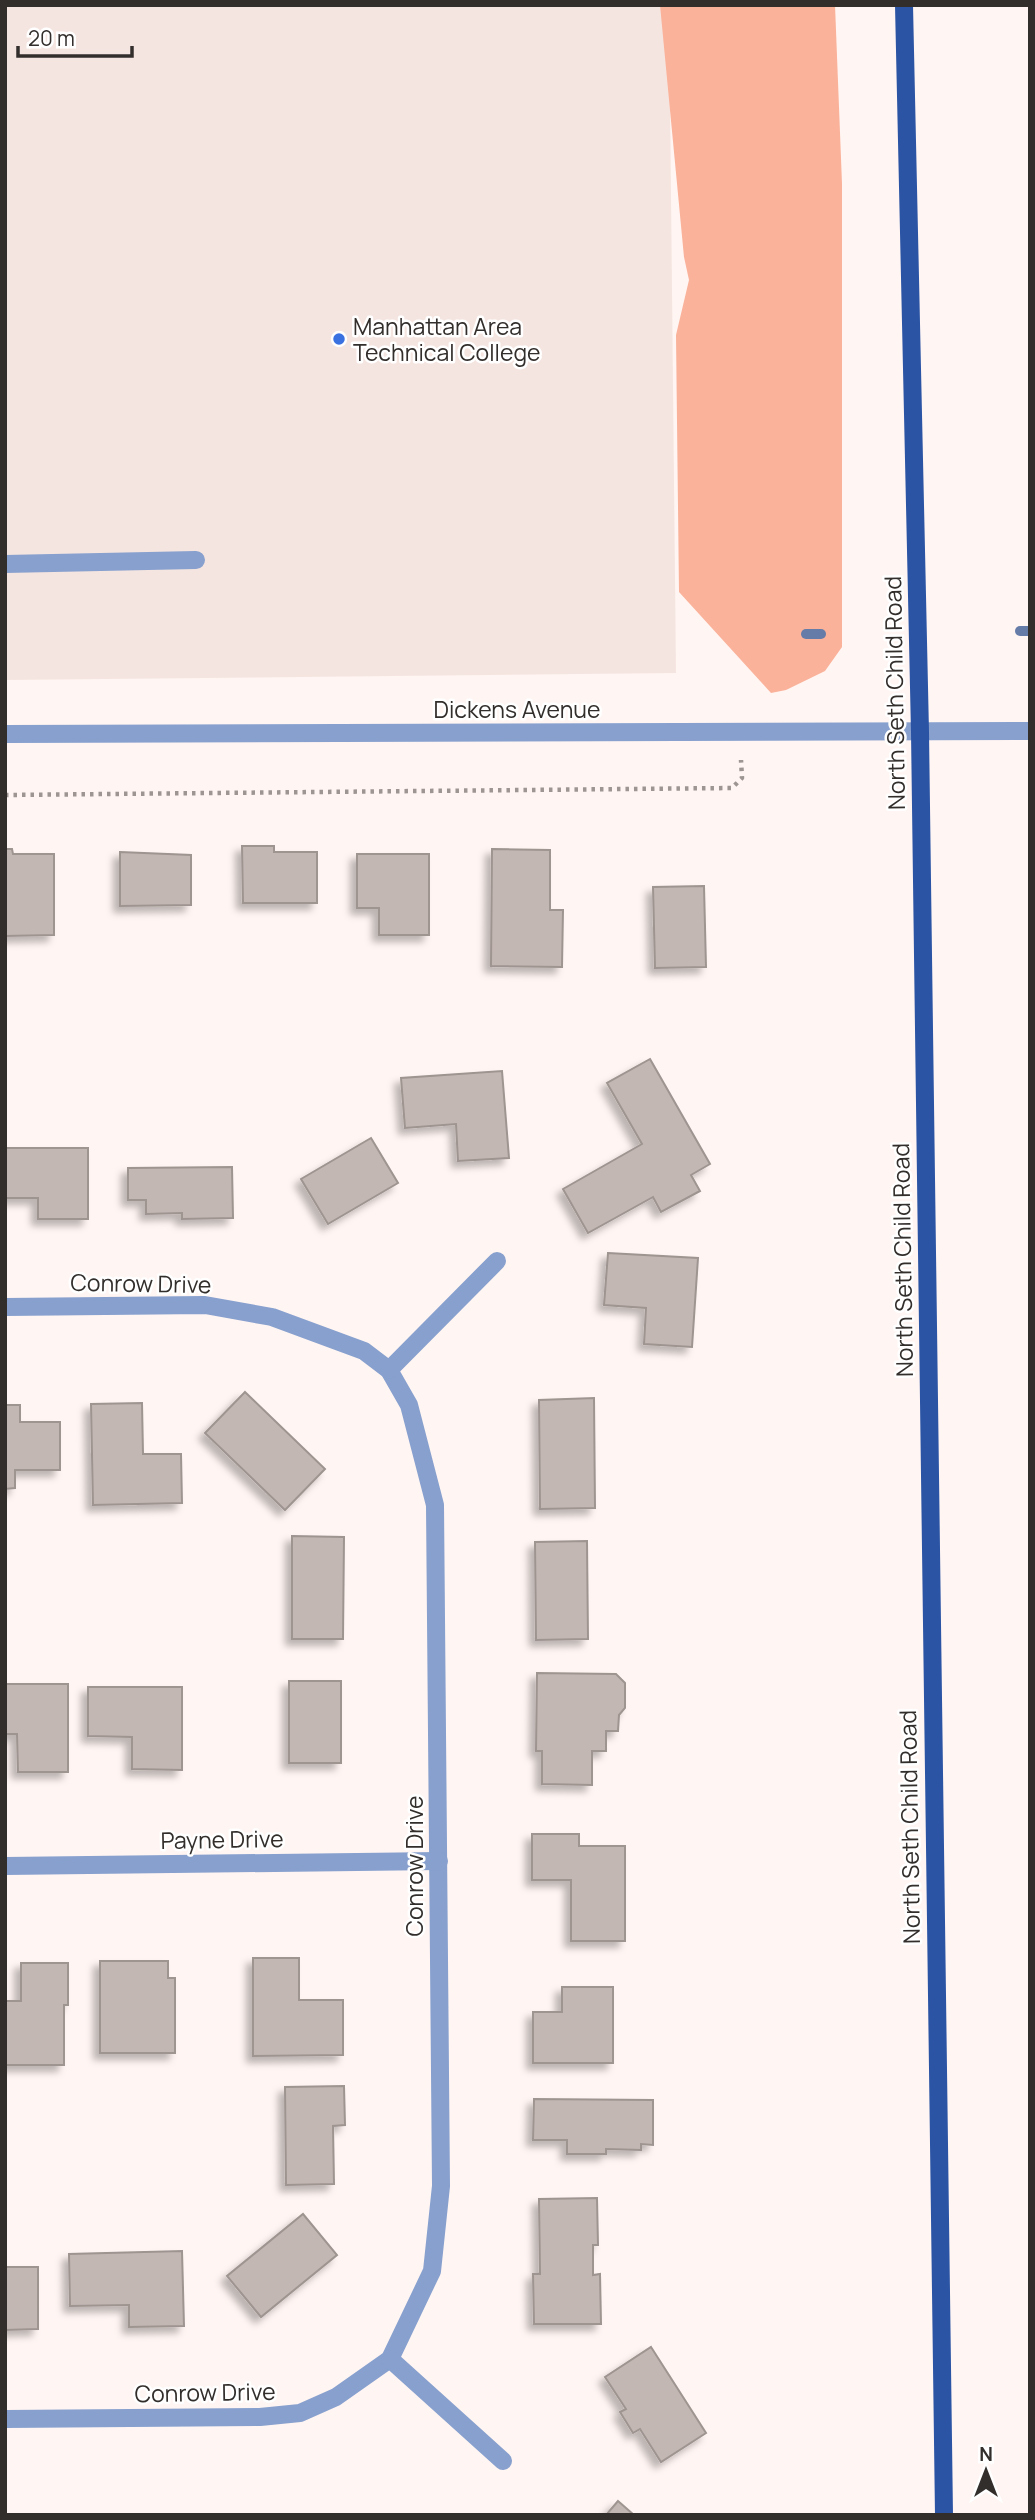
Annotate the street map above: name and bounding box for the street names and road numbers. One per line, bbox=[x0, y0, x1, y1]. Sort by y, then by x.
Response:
street label: North Seth Child Road bbox=[876, 576, 912, 810]
street label: Dickens Avenue bbox=[434, 693, 600, 725]
street label: North Seth Child Road bbox=[884, 1143, 920, 1377]
street label: Conrow Drive bbox=[70, 1266, 212, 1300]
street label: North Seth Child Road bbox=[891, 1710, 927, 1944]
street label: Conrow Drive bbox=[398, 1796, 430, 1936]
street label: Payne Drive bbox=[160, 1822, 284, 1856]
street label: Conrow Drive bbox=[134, 2375, 276, 2409]

